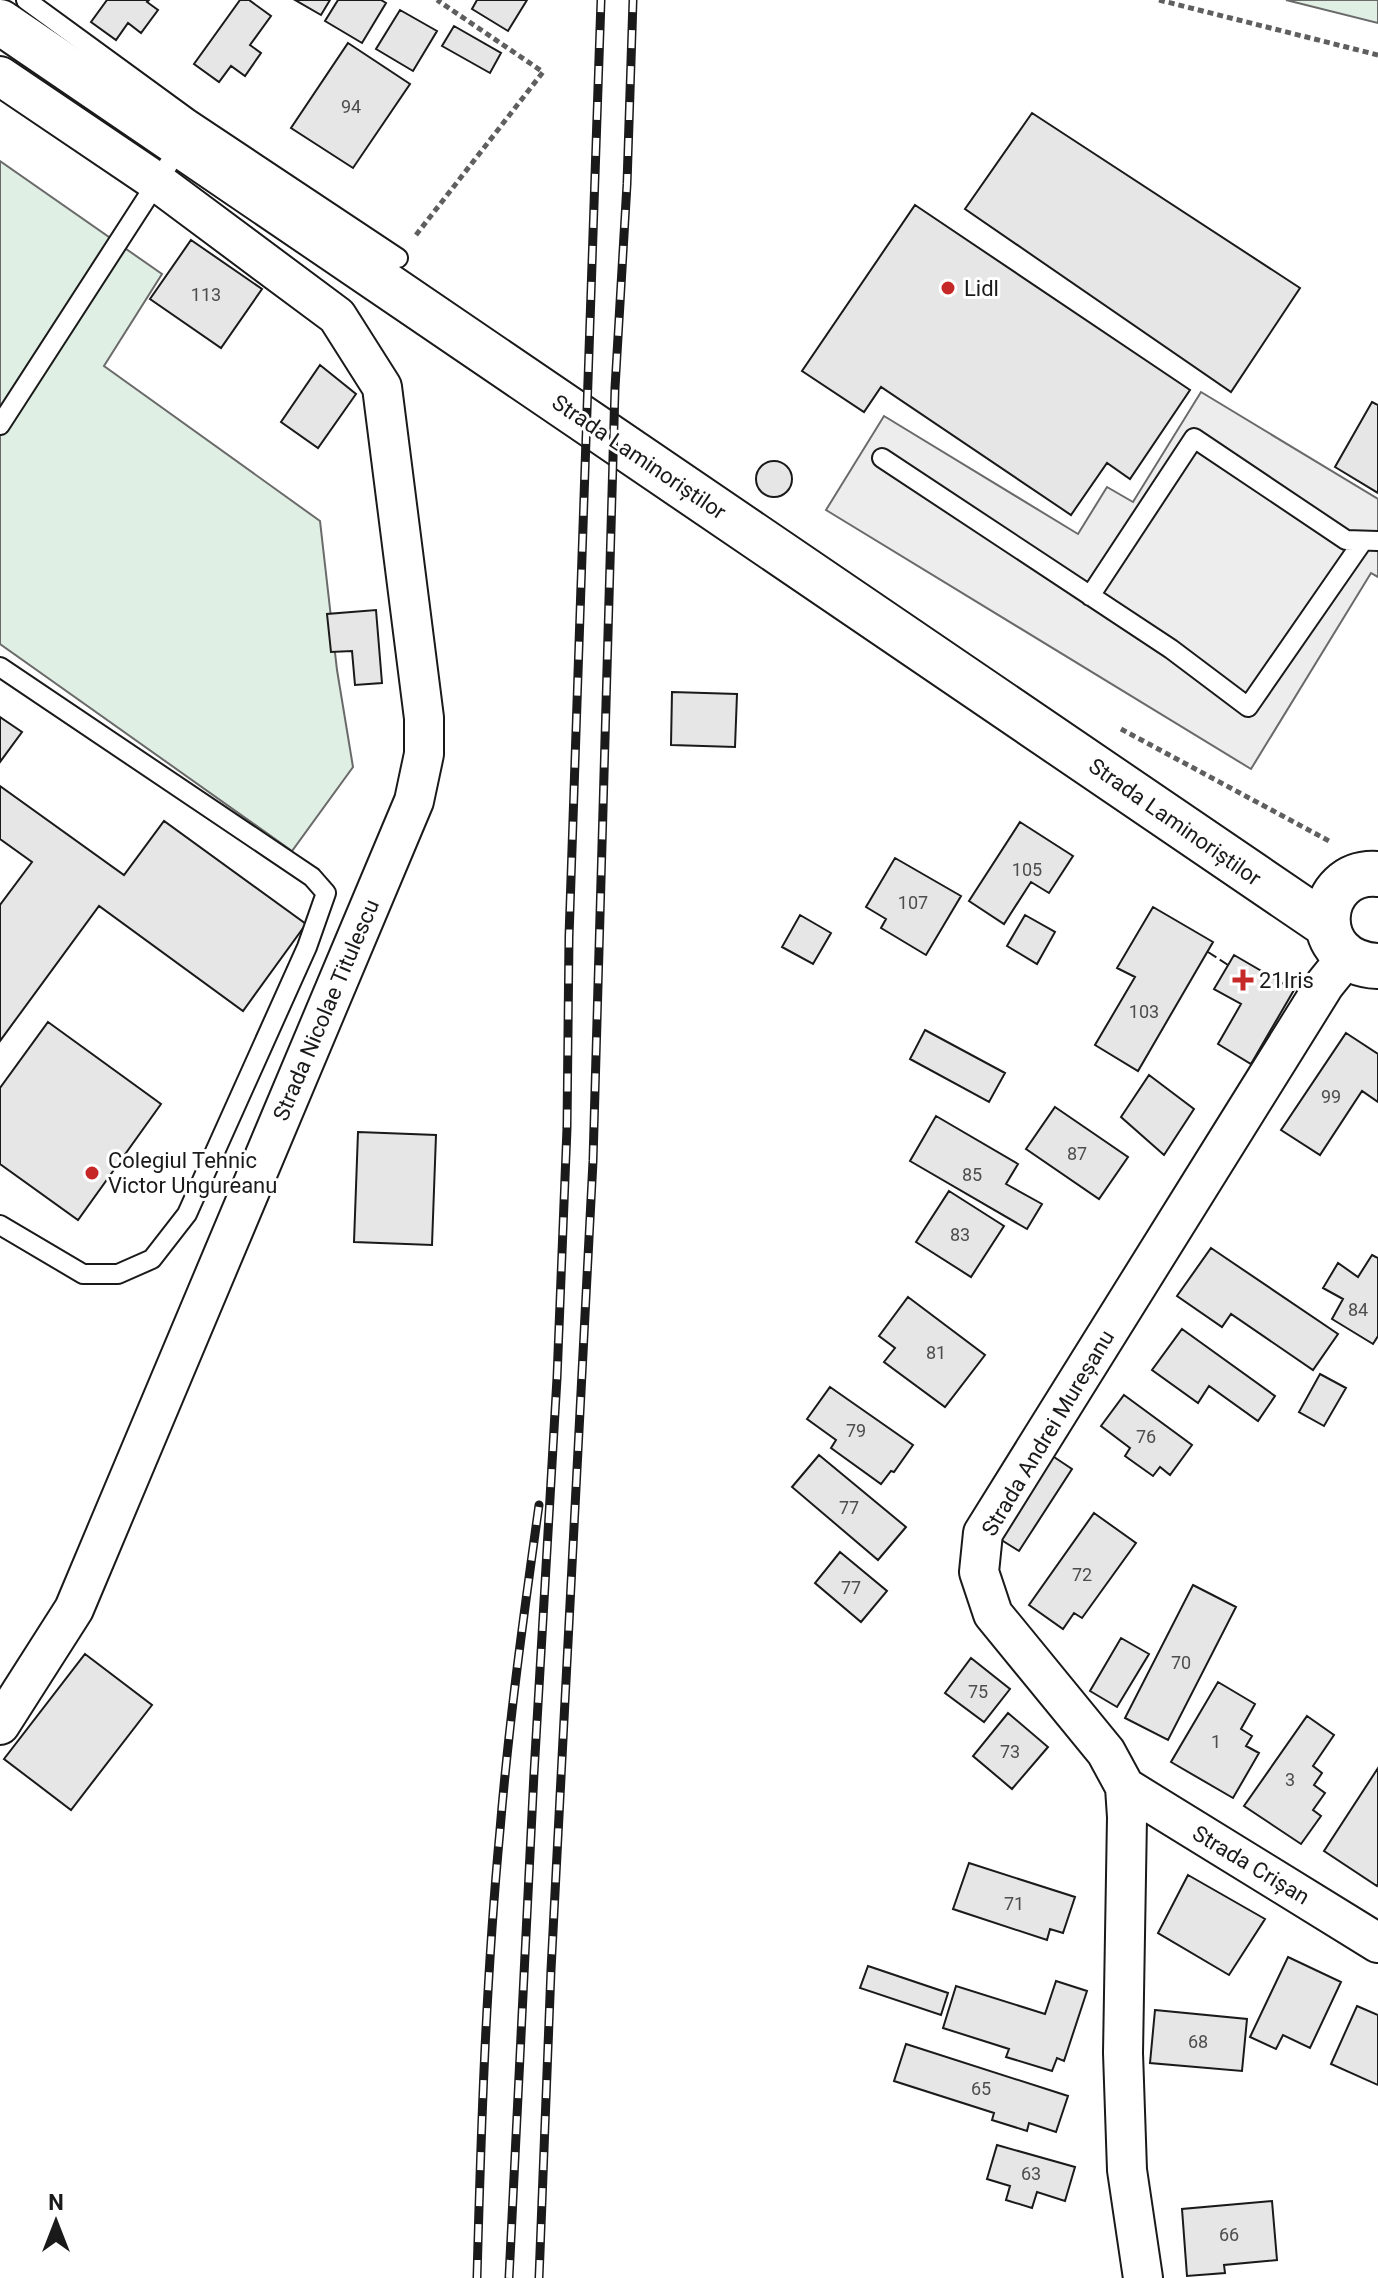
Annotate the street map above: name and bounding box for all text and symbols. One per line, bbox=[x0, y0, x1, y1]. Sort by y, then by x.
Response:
house number: 94 bbox=[341, 96, 361, 117]
place label: Lidl bbox=[964, 276, 999, 301]
marker: Lidl bbox=[939, 279, 957, 297]
house number: 113 bbox=[191, 284, 221, 305]
street label: Strada Laminoriștilor bbox=[547, 390, 731, 526]
street label: Strada Laminoriștilor bbox=[1084, 753, 1266, 892]
house number: 105 bbox=[1012, 859, 1042, 880]
house number: 107 bbox=[898, 892, 928, 913]
street label: Strada Nicolae Titulescu bbox=[268, 896, 384, 1124]
place label: 21Iris bbox=[1259, 968, 1314, 993]
marker: 21Iris bbox=[1234, 971, 1252, 989]
house number: 103 bbox=[1129, 1001, 1159, 1022]
house number: 99 bbox=[1321, 1086, 1341, 1107]
house number: 87 bbox=[1067, 1143, 1087, 1164]
place label: Colegiul Tehnic Victor Ungureanu bbox=[108, 1148, 277, 1198]
marker: Colegiul Tehnic Victor Ungureanu bbox=[83, 1164, 101, 1182]
house number: 85 bbox=[962, 1164, 982, 1185]
house number: 83 bbox=[950, 1224, 970, 1245]
house number: 84 bbox=[1348, 1299, 1368, 1320]
street label: Strada Andrei Mureșanu bbox=[977, 1326, 1120, 1541]
house number: 81 bbox=[926, 1342, 946, 1363]
house number: 79 bbox=[846, 1420, 866, 1441]
house number: 76 bbox=[1136, 1426, 1156, 1447]
house number: 77 bbox=[839, 1497, 859, 1518]
house number: 72 bbox=[1072, 1564, 1092, 1585]
house number: 77 bbox=[841, 1577, 861, 1598]
house number: 70 bbox=[1171, 1652, 1191, 1673]
house number: 75 bbox=[968, 1681, 988, 1702]
house number: 1 bbox=[1211, 1731, 1221, 1752]
house number: 73 bbox=[1000, 1741, 1020, 1762]
house number: 3 bbox=[1285, 1769, 1295, 1790]
street label: Strada Crișan bbox=[1188, 1820, 1314, 1910]
house number: 71 bbox=[1004, 1893, 1024, 1914]
house number: 68 bbox=[1188, 2031, 1208, 2052]
house number: 65 bbox=[971, 2078, 991, 2099]
house number: 63 bbox=[1021, 2163, 1041, 2184]
north arrow bbox=[16, 2182, 96, 2262]
text: N bbox=[48, 2190, 64, 2215]
house number: 66 bbox=[1219, 2224, 1239, 2245]

